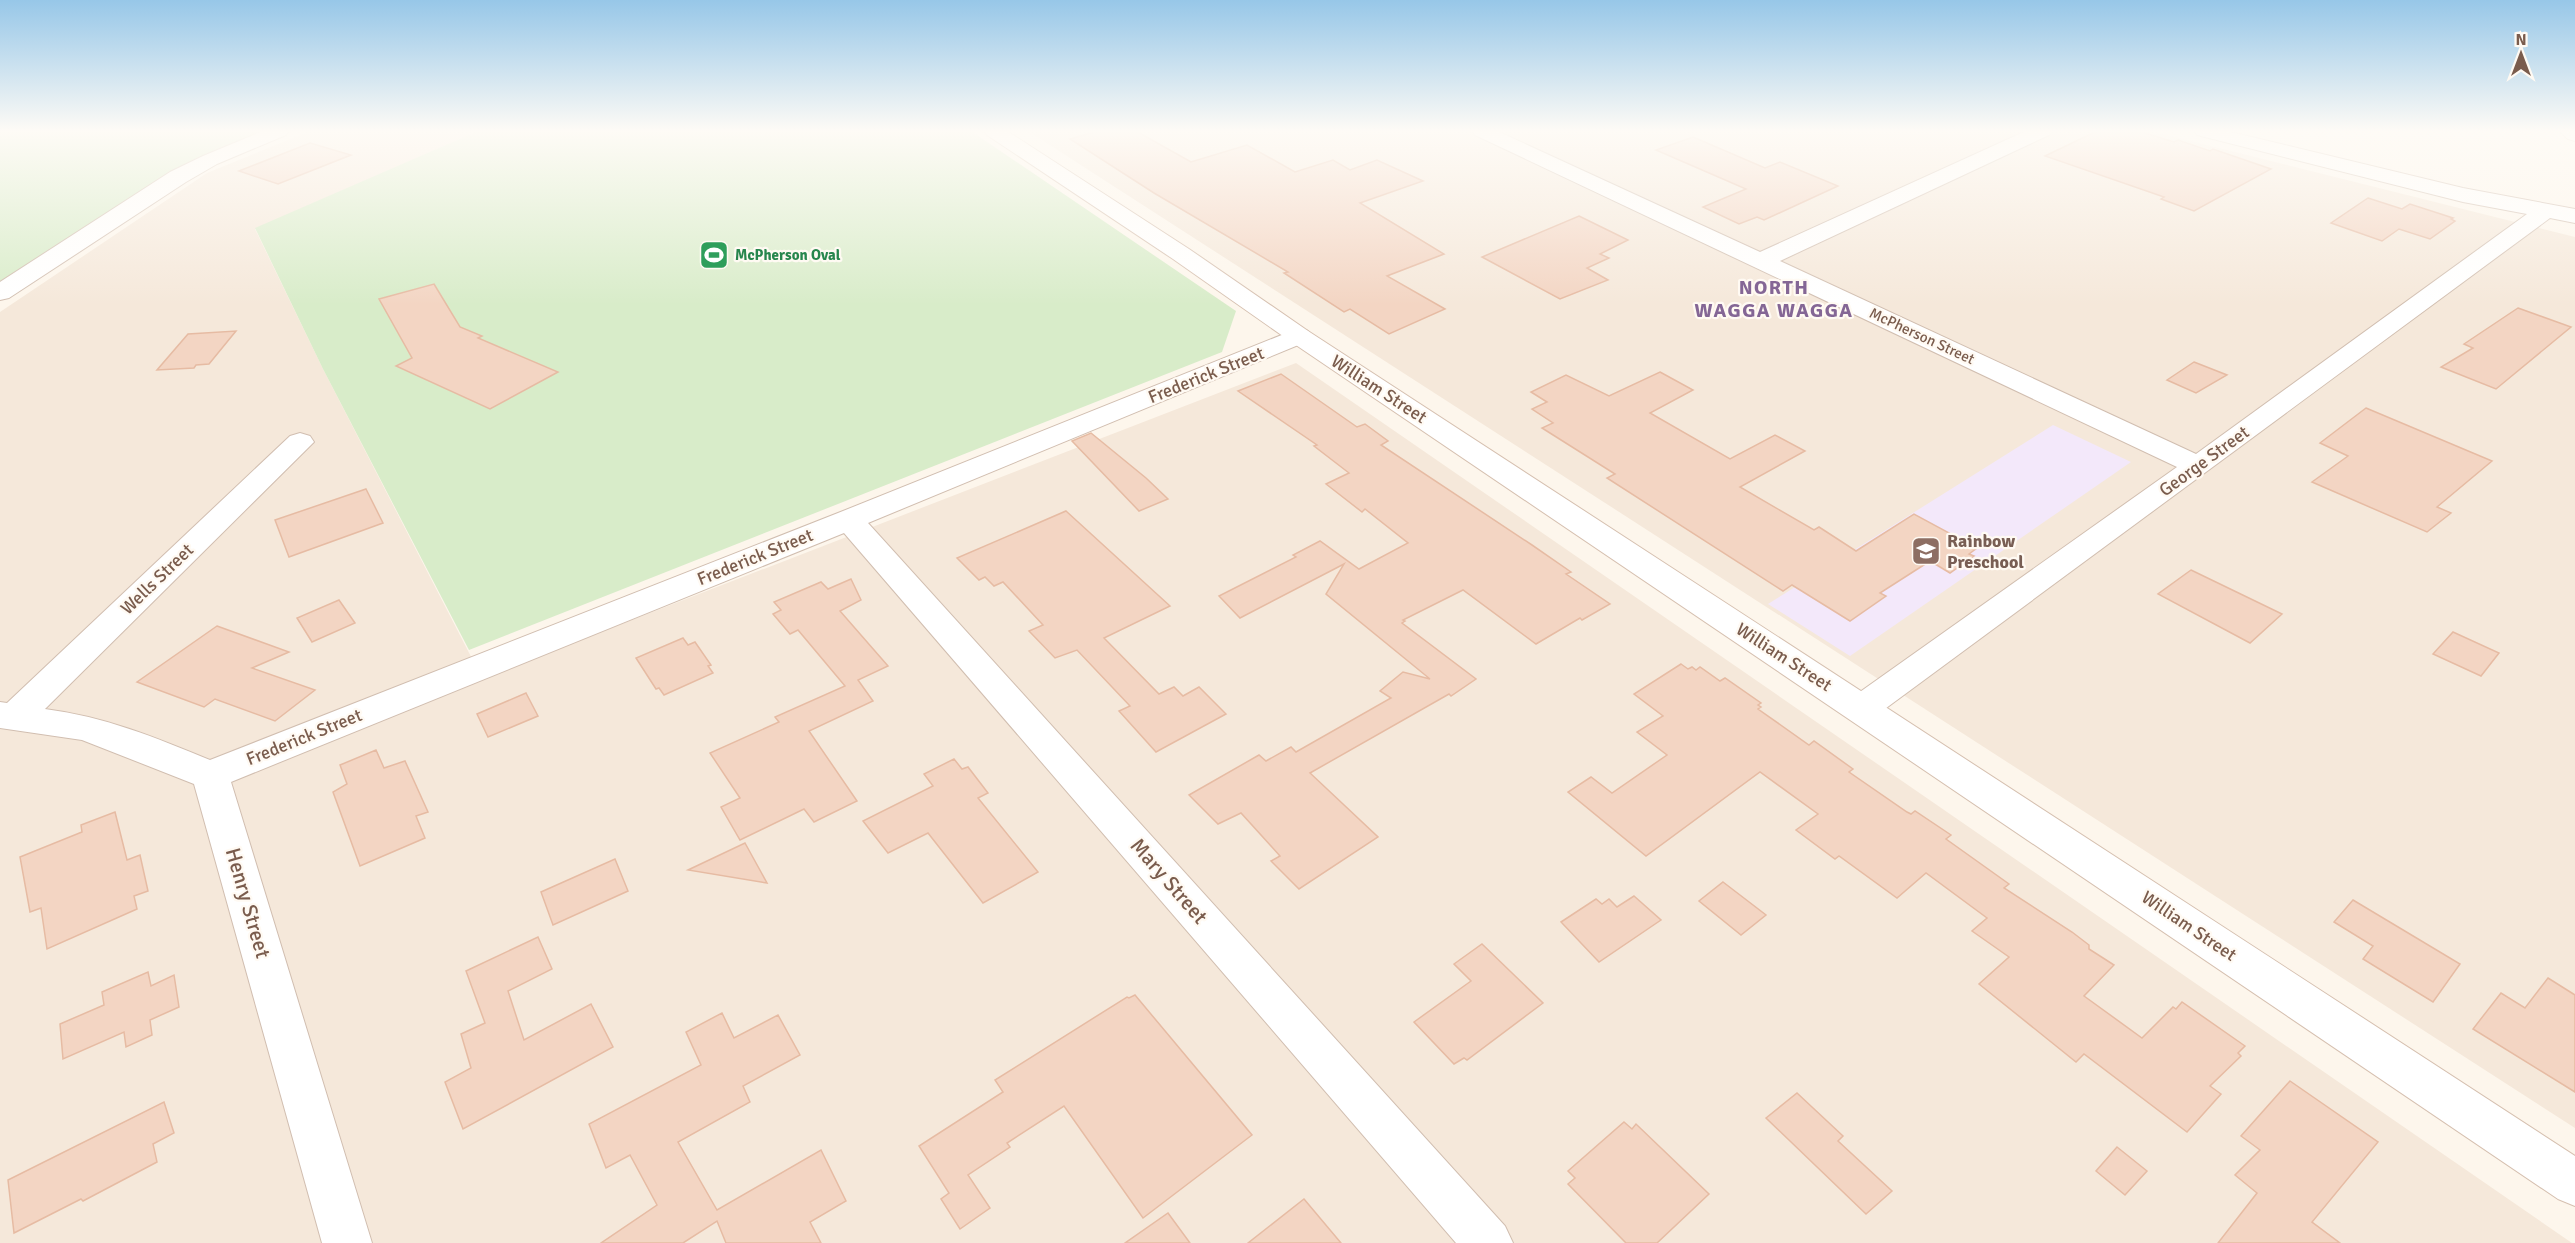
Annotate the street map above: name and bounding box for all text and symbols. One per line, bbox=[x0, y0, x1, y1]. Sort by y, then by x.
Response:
north arrow bbox=[2491, 24, 2551, 84]
text: N bbox=[2515, 30, 2527, 50]
sports icon: McPherson Oval bbox=[698, 239, 730, 271]
place label: McPherson Oval bbox=[735, 246, 841, 264]
district label: NORTH WAGGA WAGGA bbox=[1694, 275, 1854, 323]
street label: McPherson Street bbox=[1867, 304, 1977, 368]
street label: Frederick Street bbox=[1145, 342, 1267, 408]
street label: William Street bbox=[1327, 350, 1431, 428]
street label: George Street bbox=[2155, 421, 2253, 501]
street label: Frederick Street bbox=[694, 524, 816, 590]
place label: Rainbow Preschool bbox=[1947, 530, 2024, 573]
school or university icon: Rainbow Preschool bbox=[1910, 535, 1942, 567]
street label: Wells Street bbox=[116, 539, 198, 619]
street label: William Street bbox=[1732, 618, 1836, 696]
street label: Frederick Street bbox=[243, 704, 365, 770]
street label: Mary Street bbox=[1125, 833, 1213, 929]
street label: Henry Street bbox=[220, 845, 276, 961]
street label: William Street bbox=[2137, 886, 2241, 966]

